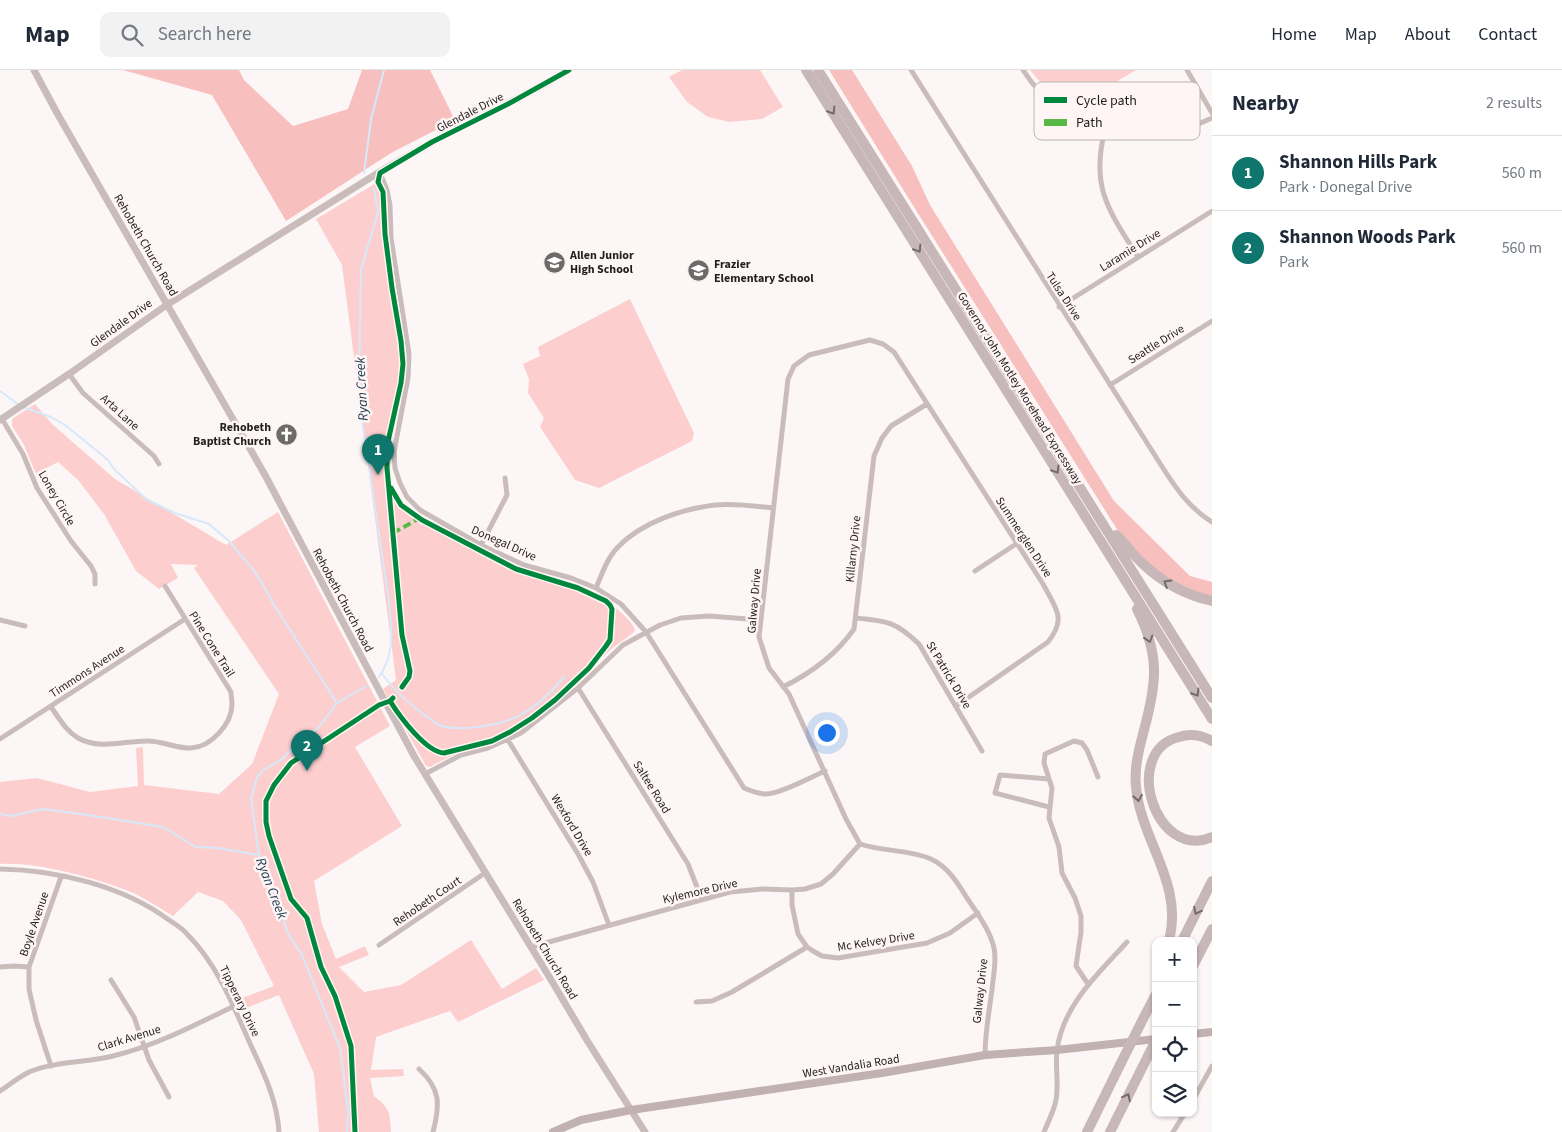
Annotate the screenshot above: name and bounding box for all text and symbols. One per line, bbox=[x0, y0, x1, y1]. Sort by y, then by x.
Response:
search box bbox=[100, 12, 450, 57]
text: Map bbox=[25, 17, 70, 52]
icon: search bbox=[118, 21, 146, 49]
text: Search here bbox=[158, 21, 251, 48]
text: Home bbox=[1271, 22, 1317, 47]
text: Map bbox=[1345, 22, 1377, 47]
text: About bbox=[1405, 22, 1450, 47]
text: Contact bbox=[1478, 22, 1537, 47]
legend bbox=[1034, 82, 1200, 140]
street label: Glendale Drive bbox=[434, 88, 507, 137]
text: Nearby bbox=[1232, 88, 1299, 118]
text: Cycle path bbox=[1076, 91, 1137, 111]
text: 2 results bbox=[1486, 92, 1542, 114]
one-way arrow bbox=[825, 106, 835, 115]
text: Path bbox=[1076, 113, 1103, 133]
text: Shannon Hills Park bbox=[1279, 149, 1437, 176]
text: 1 bbox=[1244, 162, 1252, 184]
text: 560 m bbox=[1502, 162, 1542, 184]
text: Park · Donegal Drive bbox=[1279, 176, 1412, 198]
street label: Rehobeth Church Road bbox=[109, 191, 182, 299]
text: Shannon Woods Park bbox=[1279, 224, 1456, 251]
street label: Laramie Drive bbox=[1096, 225, 1164, 276]
text: 2 bbox=[1244, 237, 1252, 259]
text: 560 m bbox=[1502, 237, 1542, 259]
one-way arrow bbox=[912, 243, 921, 253]
place label: Allen Junior High School bbox=[569, 247, 634, 278]
school or university icon: Allen Junior High School bbox=[542, 250, 566, 274]
text: Park bbox=[1279, 251, 1309, 273]
place label: Frazier Elementary School bbox=[714, 256, 814, 287]
school or university icon: Frazier Elementary School bbox=[686, 259, 710, 283]
street label: Tulsa Drive bbox=[1041, 269, 1086, 324]
street label: Governor John Motley Morehead Expressway bbox=[953, 289, 1086, 488]
street label: Glendale Drive bbox=[87, 295, 156, 352]
street label: Seattle Drive bbox=[1125, 320, 1188, 368]
water label: Ryan Creek bbox=[350, 356, 374, 421]
street label: Arta Lane bbox=[96, 390, 143, 435]
place label: Rehobeth Baptist Church bbox=[193, 419, 271, 450]
church icon: Rehobeth Baptist Church bbox=[275, 422, 299, 446]
pin: 1 bbox=[362, 434, 394, 475]
one-way arrow bbox=[1050, 464, 1060, 473]
street label: Loney Circle bbox=[34, 468, 79, 529]
street label: Summerglen Drive bbox=[991, 494, 1056, 581]
street label: Killarny Drive bbox=[842, 515, 865, 583]
street label: Donegal Drive bbox=[469, 522, 539, 565]
street label: Rehobeth Church Road bbox=[308, 545, 377, 655]
street label: Galway Drive bbox=[743, 568, 766, 634]
one-way arrow bbox=[1164, 579, 1173, 589]
street label: Pine Cone Trail bbox=[185, 608, 239, 680]
one-way arrow bbox=[1143, 634, 1153, 643]
street label: St Patrick Drive bbox=[922, 638, 975, 712]
street label: Timmons Avenue bbox=[46, 641, 128, 702]
one-way arrow bbox=[1190, 688, 1199, 697]
your location bbox=[814, 720, 840, 746]
pin: 2 bbox=[291, 730, 323, 771]
street label: Saltee Road bbox=[629, 758, 675, 817]
street label: Wexford Drive bbox=[546, 791, 597, 860]
one-way arrow bbox=[1133, 794, 1143, 803]
water label: Ryan Creek bbox=[250, 855, 292, 922]
street label: Rehobeth Court bbox=[390, 872, 465, 931]
street label: Kylemore Drive bbox=[661, 875, 739, 908]
street label: Boyle Avenue bbox=[15, 889, 54, 959]
street label: Rehobeth Church Road bbox=[508, 895, 582, 1003]
one-way arrow bbox=[1193, 906, 1203, 915]
street label: Mc Kelvey Drive bbox=[836, 927, 916, 956]
map controls bbox=[1152, 937, 1197, 1117]
button: + bbox=[1152, 937, 1197, 982]
street label: Galway Drive bbox=[969, 958, 992, 1024]
street label: Tipperary Drive bbox=[215, 963, 264, 1040]
button: − bbox=[1152, 982, 1197, 1027]
street label: Clark Avenue bbox=[95, 1021, 163, 1056]
button: locate bbox=[1152, 1027, 1197, 1072]
street label: West Vandalia Road bbox=[801, 1050, 901, 1083]
button: layers bbox=[1152, 1072, 1197, 1117]
one-way arrow bbox=[1121, 1093, 1131, 1102]

